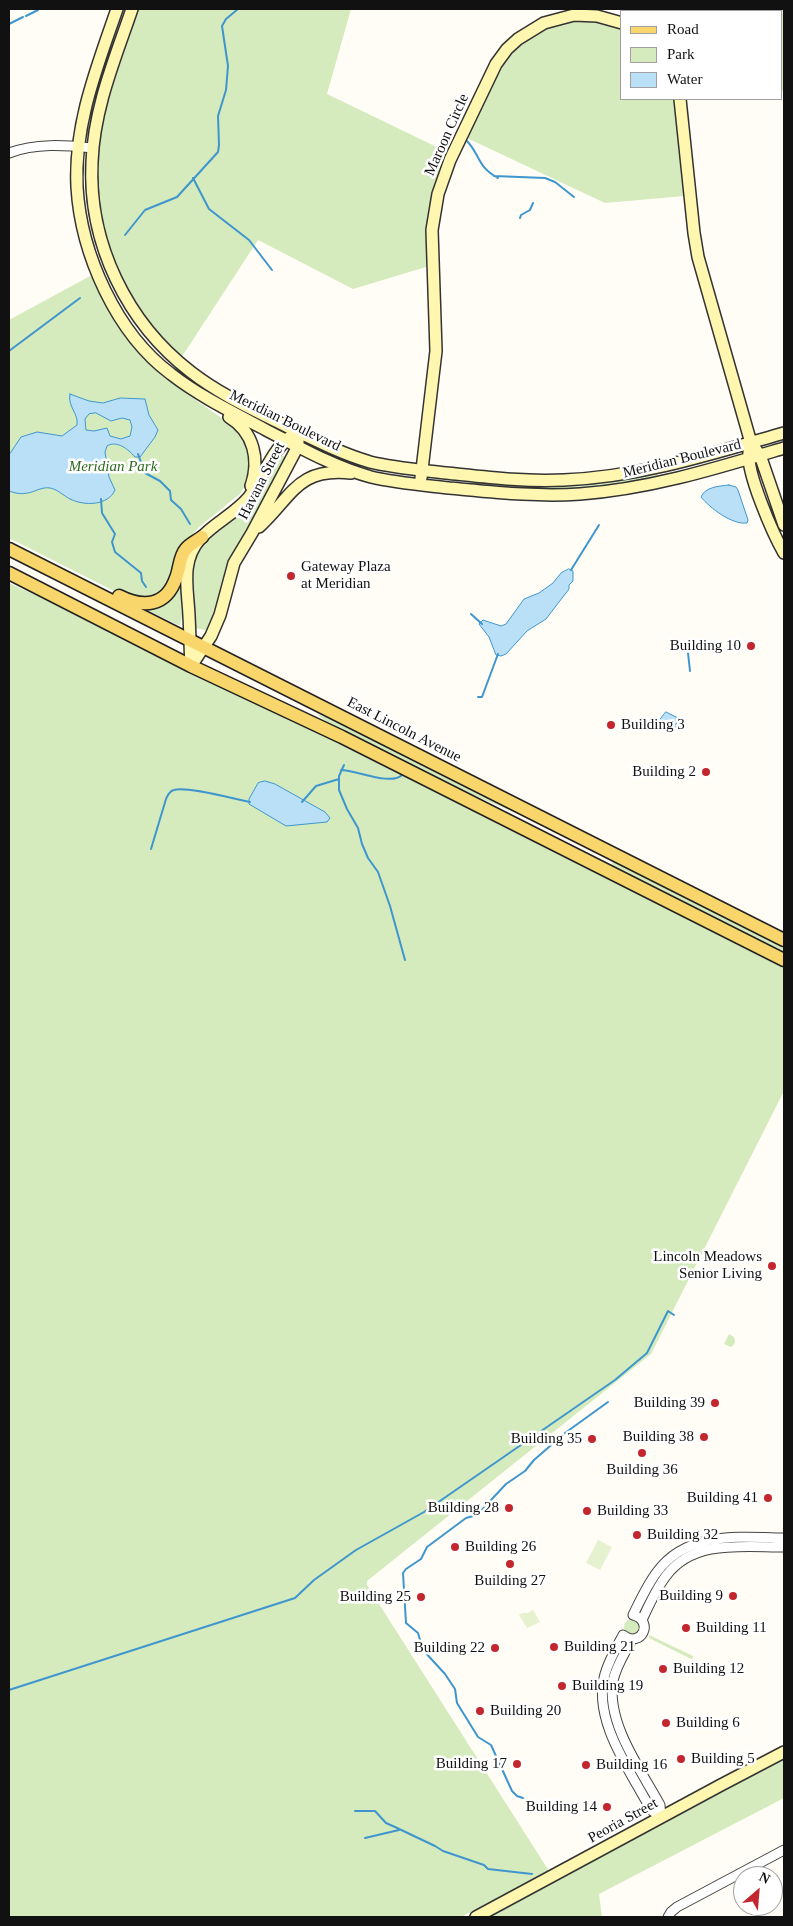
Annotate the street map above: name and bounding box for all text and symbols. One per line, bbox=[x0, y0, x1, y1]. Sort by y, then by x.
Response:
legend bbox=[620, 10, 783, 100]
text: Road bbox=[667, 21, 699, 37]
text: Park bbox=[667, 46, 695, 62]
text: Water bbox=[667, 71, 702, 87]
street label: Maroon Circle bbox=[421, 91, 473, 179]
street label: Meridian Boulevard bbox=[227, 386, 343, 456]
street label: Meridian Boulevard bbox=[621, 436, 743, 482]
street label: Havana Street bbox=[235, 439, 289, 523]
park label: Meridian Park bbox=[69, 458, 157, 476]
place label: Gateway Plaza at Meridian bbox=[301, 558, 391, 593]
marker: Gateway Plaza at Meridian bbox=[285, 570, 297, 582]
place label: Building 10 bbox=[670, 637, 741, 655]
marker: Building 10 bbox=[745, 640, 757, 652]
street label: East Lincoln Avenue bbox=[344, 693, 464, 767]
place label: Building 3 bbox=[621, 716, 685, 734]
marker: Building 3 bbox=[605, 719, 617, 731]
place label: Building 2 bbox=[632, 763, 696, 781]
marker: Building 2 bbox=[700, 766, 712, 778]
place label: Lincoln Meadows Senior Living bbox=[653, 1248, 762, 1283]
marker: Lincoln Meadows Senior Living bbox=[766, 1260, 778, 1272]
place label: Building 39 bbox=[634, 1394, 705, 1412]
marker: Building 39 bbox=[709, 1397, 721, 1409]
place label: Building 38 bbox=[623, 1428, 694, 1446]
place label: Building 35 bbox=[511, 1430, 582, 1448]
marker: Building 38 bbox=[698, 1431, 710, 1443]
marker: Building 35 bbox=[586, 1433, 598, 1445]
marker: Building 36 bbox=[636, 1447, 648, 1459]
place label: Building 36 bbox=[606, 1461, 678, 1479]
place label: Building 41 bbox=[687, 1489, 758, 1507]
marker: Building 41 bbox=[762, 1492, 774, 1504]
place label: Building 28 bbox=[428, 1499, 499, 1517]
marker: Building 28 bbox=[503, 1502, 515, 1514]
place label: Building 33 bbox=[597, 1502, 668, 1520]
marker: Building 33 bbox=[581, 1505, 593, 1517]
place label: Building 32 bbox=[647, 1526, 718, 1544]
marker: Building 32 bbox=[631, 1529, 643, 1541]
place label: Building 26 bbox=[465, 1538, 536, 1556]
marker: Building 26 bbox=[449, 1541, 461, 1553]
marker: Building 27 bbox=[504, 1558, 516, 1570]
place label: Building 27 bbox=[474, 1572, 546, 1590]
place label: Building 9 bbox=[659, 1587, 723, 1605]
place label: Building 25 bbox=[340, 1588, 411, 1606]
marker: Building 9 bbox=[727, 1590, 739, 1602]
marker: Building 25 bbox=[415, 1591, 427, 1603]
place label: Building 11 bbox=[696, 1619, 767, 1637]
marker: Building 11 bbox=[680, 1622, 692, 1634]
place label: Building 21 bbox=[564, 1638, 635, 1656]
place label: Building 22 bbox=[414, 1639, 485, 1657]
marker: Building 21 bbox=[548, 1641, 560, 1653]
marker: Building 22 bbox=[489, 1642, 501, 1654]
place label: Building 12 bbox=[673, 1660, 744, 1678]
marker: Building 12 bbox=[657, 1663, 669, 1675]
place label: Building 19 bbox=[572, 1677, 643, 1695]
marker: Building 19 bbox=[556, 1680, 568, 1692]
place label: Building 20 bbox=[490, 1702, 561, 1720]
marker: Building 20 bbox=[474, 1705, 486, 1717]
place label: Building 6 bbox=[676, 1714, 740, 1732]
marker: Building 6 bbox=[660, 1717, 672, 1729]
place label: Building 5 bbox=[691, 1750, 755, 1768]
marker: Building 5 bbox=[675, 1753, 687, 1765]
place label: Building 17 bbox=[436, 1755, 507, 1773]
place label: Building 16 bbox=[596, 1756, 667, 1774]
marker: Building 17 bbox=[511, 1758, 523, 1770]
marker: Building 16 bbox=[580, 1759, 592, 1771]
street label: Peoria Street bbox=[585, 1794, 661, 1848]
place label: Building 14 bbox=[526, 1798, 597, 1816]
marker: Building 14 bbox=[601, 1801, 613, 1813]
north arrow bbox=[733, 1866, 783, 1916]
text: N bbox=[757, 1869, 772, 1887]

